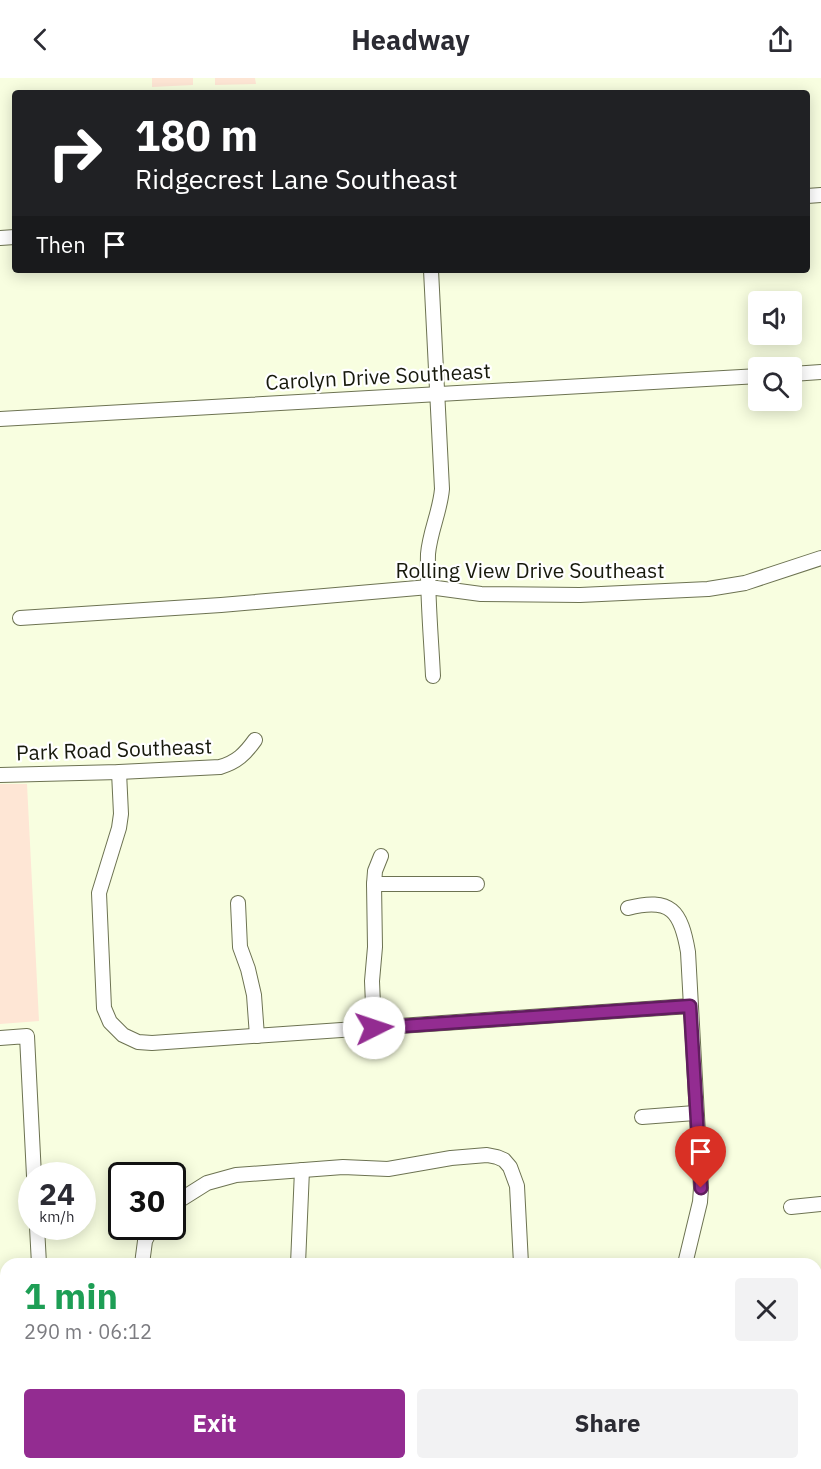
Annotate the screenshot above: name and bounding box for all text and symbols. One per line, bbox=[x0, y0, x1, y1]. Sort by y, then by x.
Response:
text: Headway bbox=[351, 22, 470, 57]
icon: back bbox=[24, 23, 57, 56]
icon: share bbox=[764, 23, 797, 56]
text: 180 m bbox=[135, 108, 258, 163]
icon: right bbox=[36, 114, 114, 192]
text: Ridgecrest Lane Southeast bbox=[135, 161, 458, 196]
icon: arrive bbox=[98, 228, 131, 261]
text: Then bbox=[36, 230, 86, 259]
map controls bbox=[748, 291, 802, 411]
button: sound bbox=[748, 291, 802, 345]
street label: Carolyn Drive Southeast bbox=[265, 356, 491, 396]
button: search bbox=[748, 357, 802, 411]
street label: Rolling View Drive Southeast bbox=[395, 556, 665, 584]
street label: Park Road Southeast bbox=[16, 732, 212, 766]
position arrow bbox=[342, 996, 406, 1060]
pin bbox=[675, 1126, 726, 1188]
icon: arrive bbox=[684, 1135, 717, 1168]
speed limit sign: 30 bbox=[108, 1162, 186, 1240]
text: 24 bbox=[39, 1174, 75, 1213]
text: km/h bbox=[39, 1207, 75, 1226]
text: 1 min bbox=[24, 1272, 118, 1319]
button: close bbox=[735, 1278, 798, 1341]
text: 290 m · 06:12 bbox=[24, 1318, 152, 1345]
button: Exit bbox=[24, 1389, 405, 1458]
button: Share bbox=[417, 1389, 798, 1458]

